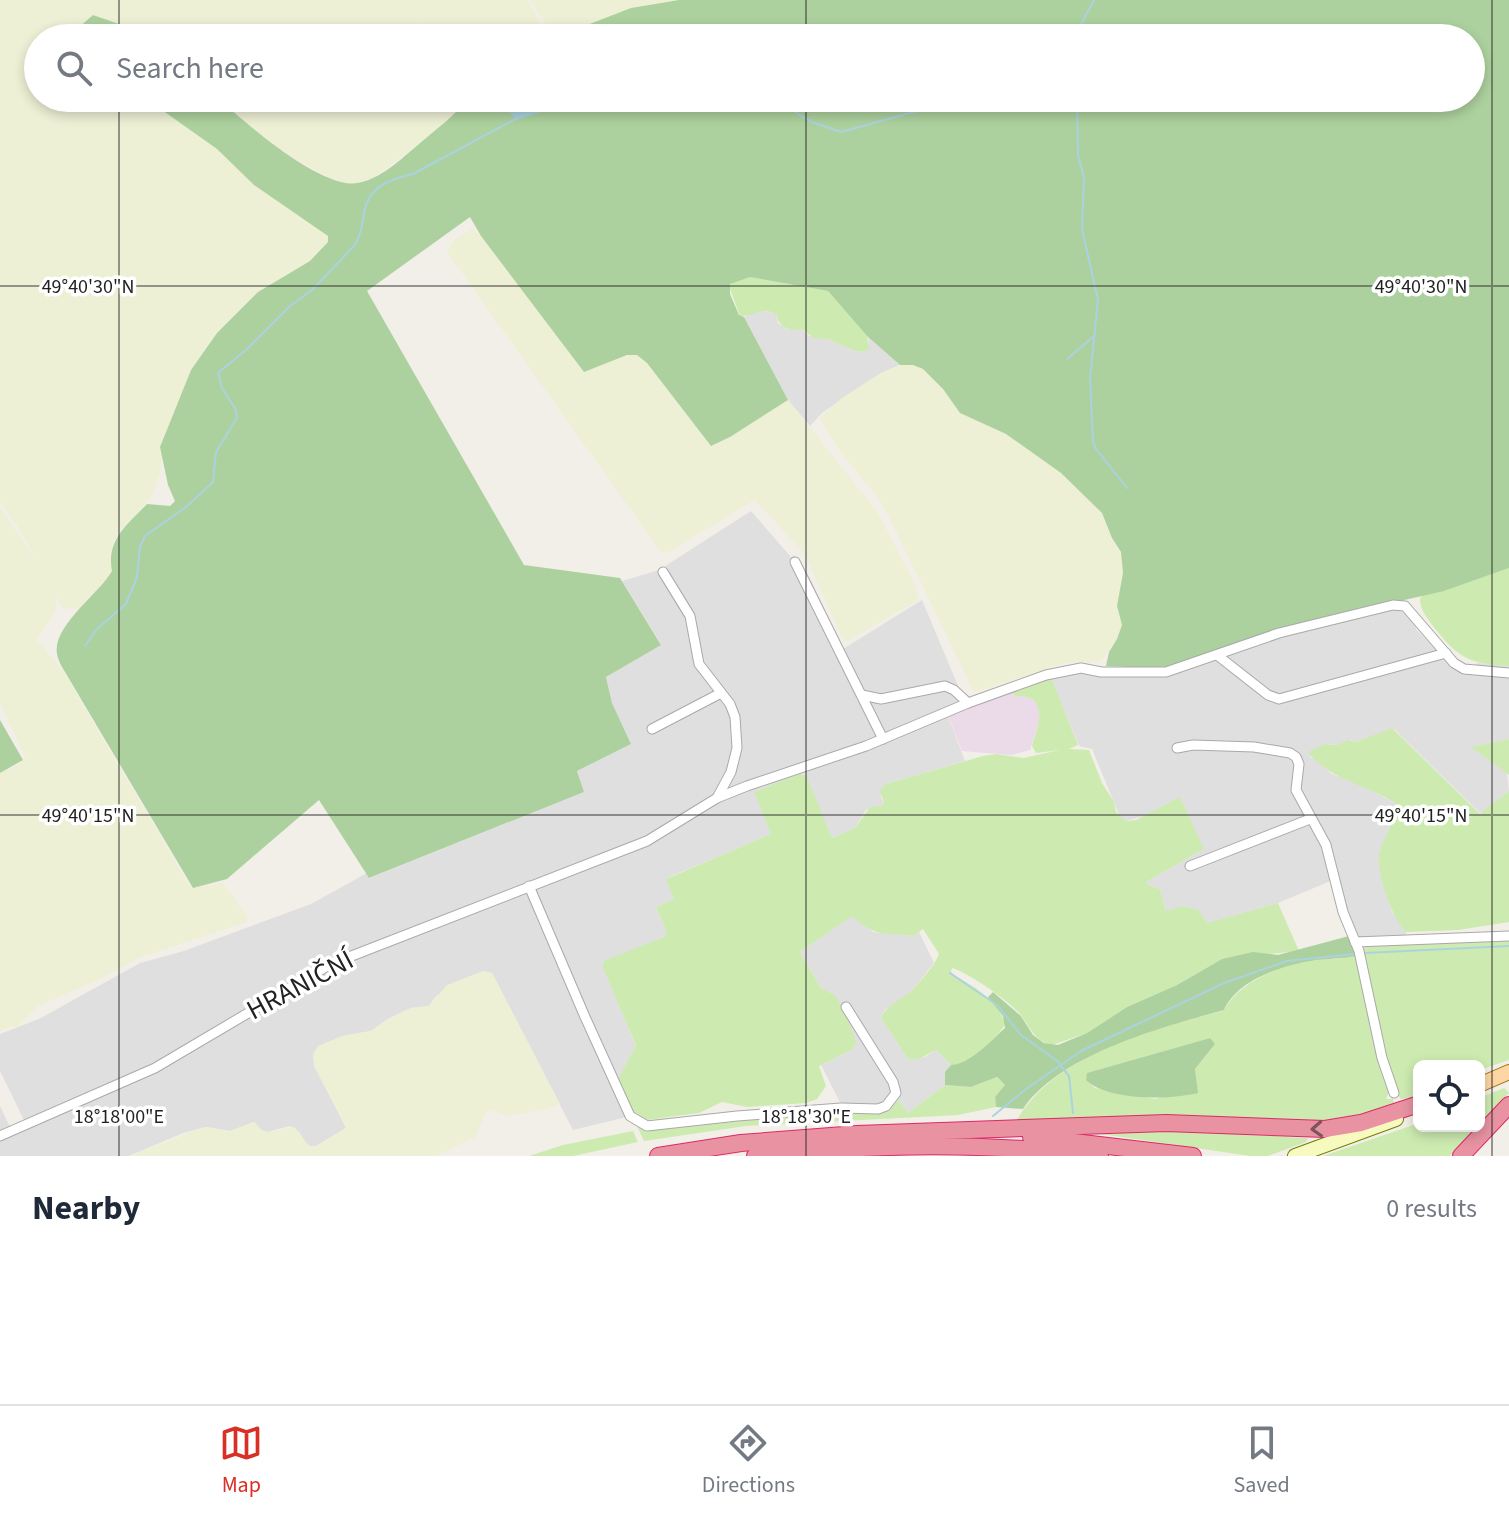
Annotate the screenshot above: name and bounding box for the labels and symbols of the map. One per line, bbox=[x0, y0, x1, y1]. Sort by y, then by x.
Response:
text: 49°40'30"N bbox=[42, 273, 134, 301]
text: 49°40'30"N bbox=[1375, 273, 1467, 301]
text: 49°40'15"N bbox=[42, 802, 134, 830]
text: 49°40'15"N bbox=[1375, 802, 1467, 830]
street label: HRANIČNÍ bbox=[239, 939, 362, 1030]
text: 18°18'00"E bbox=[74, 1103, 164, 1131]
text: 18°18'30"E bbox=[761, 1103, 851, 1131]
one-way arrow bbox=[1310, 1120, 1323, 1137]

